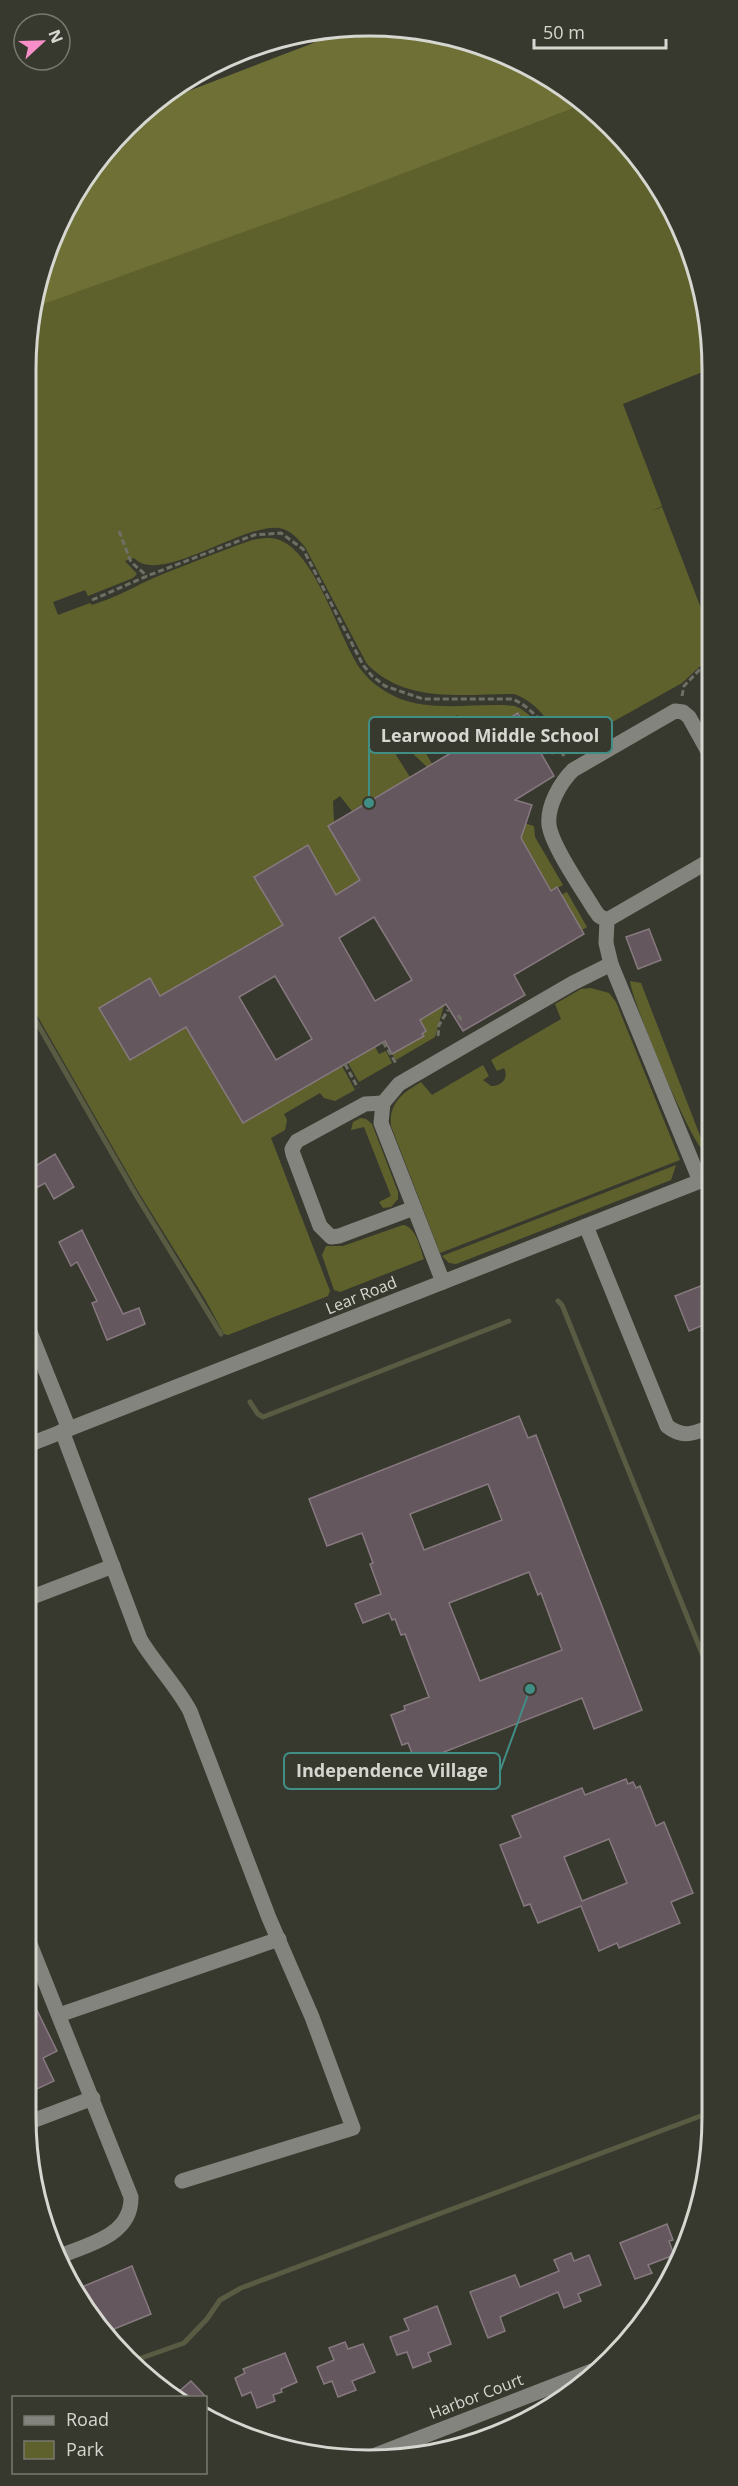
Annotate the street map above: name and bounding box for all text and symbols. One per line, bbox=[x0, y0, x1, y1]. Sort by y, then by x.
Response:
north arrow bbox=[12, 12, 72, 72]
scale bar bbox=[534, 12, 666, 50]
text: 50 m bbox=[543, 20, 585, 44]
text: N bbox=[43, 26, 69, 47]
callout: Learwood Middle School bbox=[369, 717, 612, 753]
text: Learwood Middle School bbox=[381, 723, 599, 747]
street label: Lear Road bbox=[322, 1271, 400, 1319]
callout: Independence Village bbox=[284, 1753, 500, 1789]
text: Independence Village bbox=[296, 1758, 488, 1782]
street label: Harbor Court bbox=[426, 2368, 526, 2424]
legend bbox=[12, 2396, 207, 2474]
text: Road bbox=[66, 2407, 109, 2431]
text: Park bbox=[66, 2437, 104, 2461]

